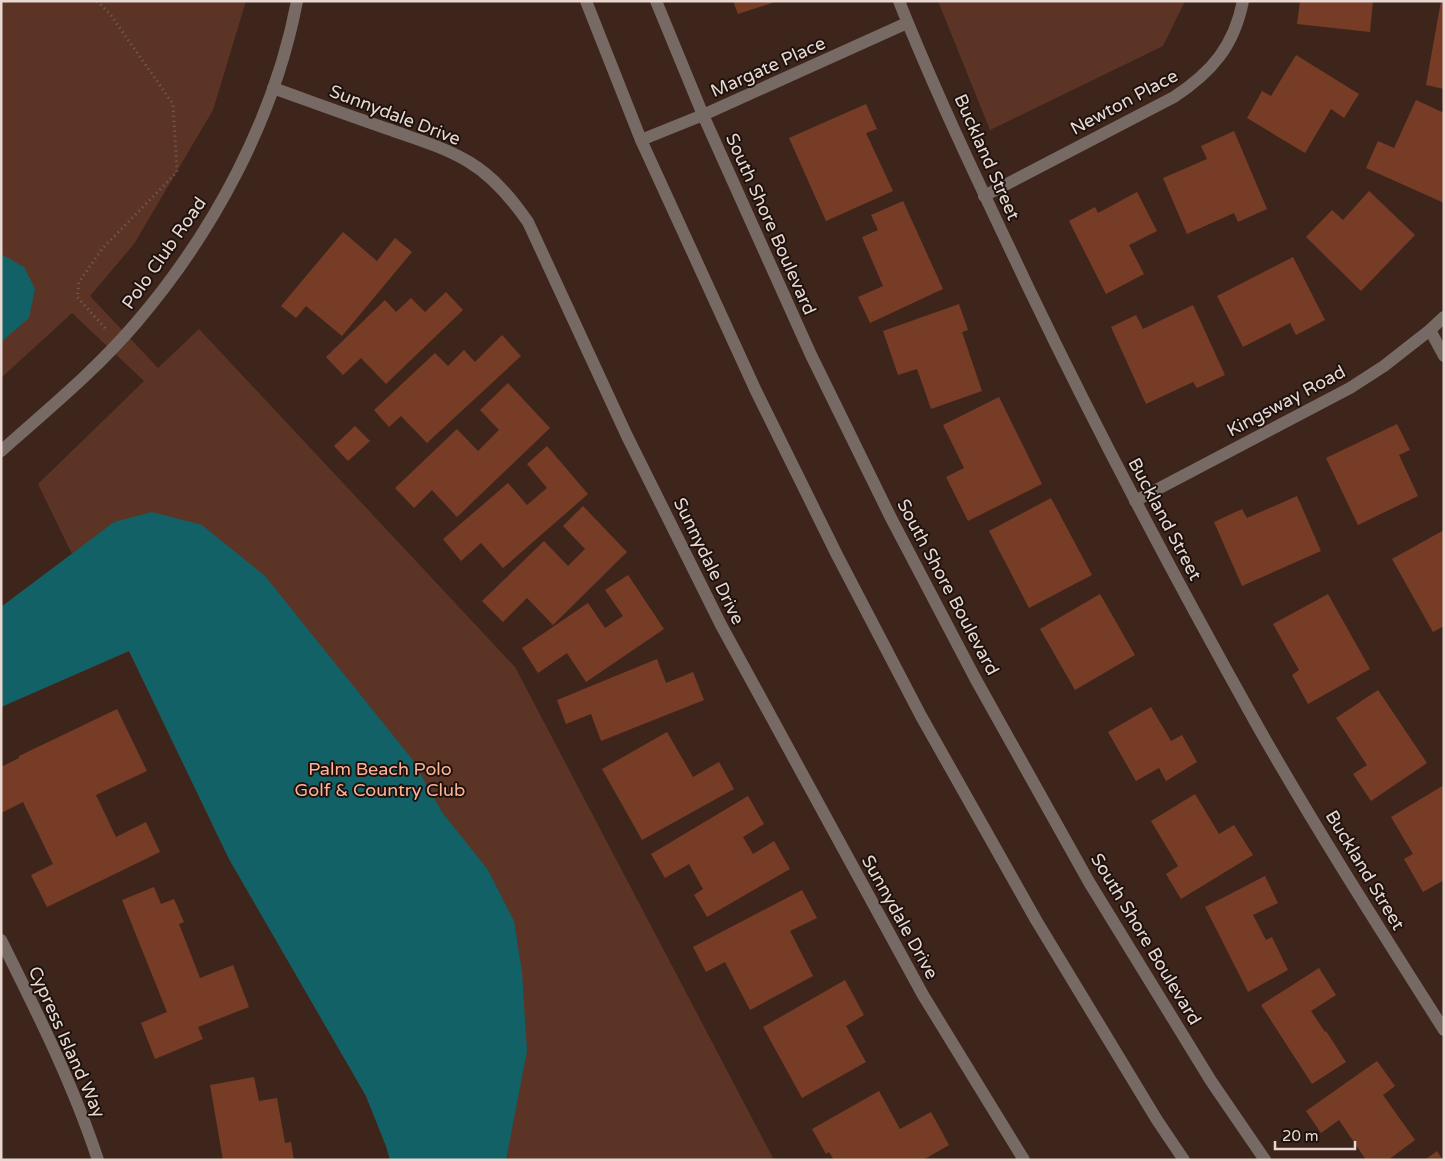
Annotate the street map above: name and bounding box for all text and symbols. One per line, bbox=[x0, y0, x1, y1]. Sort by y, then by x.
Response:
street label: Margate Place bbox=[707, 32, 829, 102]
street label: Newton Place bbox=[1066, 64, 1182, 140]
street label: Sunnydale Drive bbox=[326, 80, 464, 150]
street label: Buckland Street bbox=[949, 91, 1025, 224]
street label: South Shore Boulevard bbox=[721, 130, 821, 318]
street label: Polo Club Road bbox=[117, 193, 211, 313]
street label: Kingsway Road bbox=[1223, 361, 1349, 441]
street label: Buckland Street bbox=[1123, 454, 1207, 584]
street label: Sunnydale Drive bbox=[669, 494, 749, 628]
street label: South Shore Boulevard bbox=[892, 495, 1004, 679]
park label: Palm Beach Polo Golf & Country Club bbox=[295, 758, 465, 801]
street label: Buckland Street bbox=[1321, 806, 1409, 934]
street label: South Shore Boulevard bbox=[1086, 849, 1206, 1029]
street label: Sunnydale Drive bbox=[857, 851, 943, 983]
street label: Cypress Island Way bbox=[24, 963, 110, 1122]
scale bar bbox=[1275, 1118, 1355, 1150]
text: 20 m bbox=[1282, 1127, 1319, 1145]

